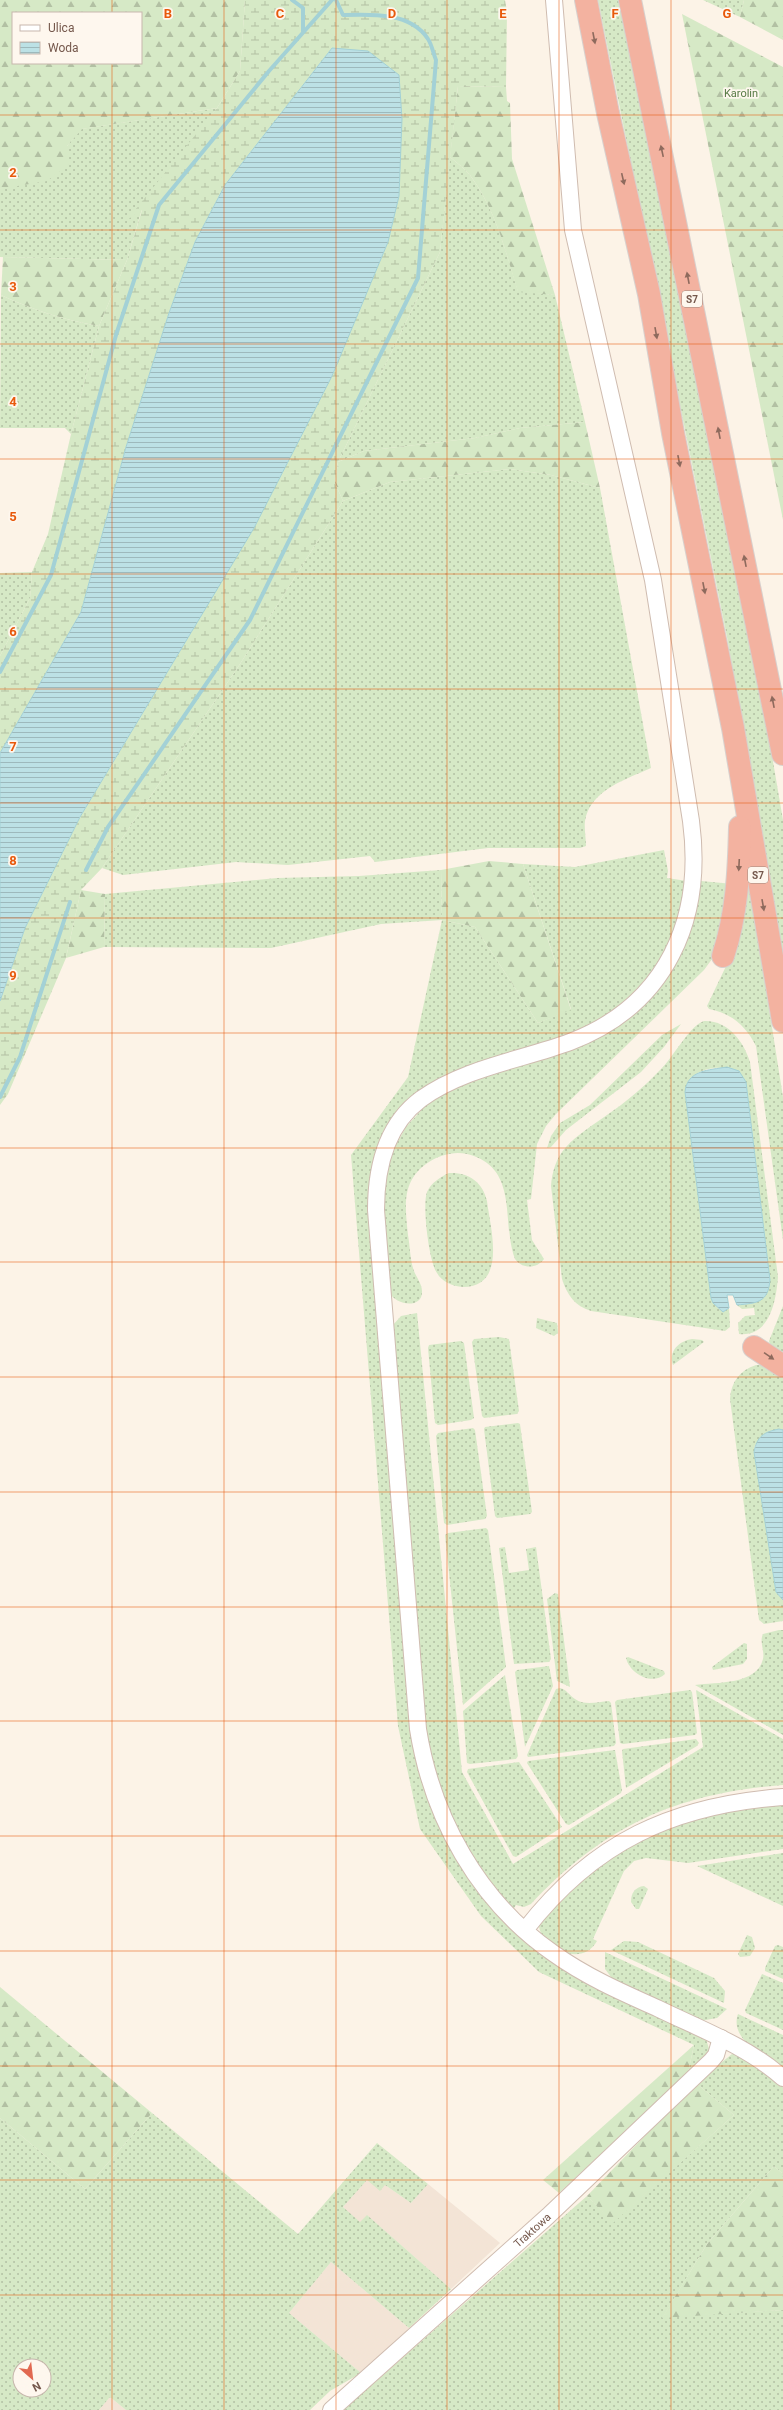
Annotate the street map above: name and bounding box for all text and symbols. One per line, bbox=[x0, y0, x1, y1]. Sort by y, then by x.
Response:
text: B bbox=[164, 6, 172, 21]
text: C bbox=[276, 6, 285, 21]
text: D bbox=[388, 6, 396, 21]
text: E bbox=[499, 6, 507, 21]
text: F bbox=[611, 6, 619, 21]
text: G bbox=[723, 6, 732, 21]
legend bbox=[12, 12, 142, 64]
text: Ulica bbox=[48, 21, 74, 35]
one-way arrow bbox=[591, 32, 597, 44]
text: Woda bbox=[48, 41, 79, 55]
park label: Karolin bbox=[724, 87, 758, 100]
one-way arrow bbox=[658, 145, 664, 157]
text: 2 bbox=[9, 165, 17, 180]
one-way arrow bbox=[621, 173, 627, 185]
one-way arrow bbox=[685, 272, 691, 284]
text: 3 bbox=[9, 279, 17, 294]
road number: S7 bbox=[682, 291, 702, 307]
one-way arrow bbox=[653, 327, 659, 339]
text: 4 bbox=[9, 394, 17, 409]
one-way arrow bbox=[716, 427, 722, 439]
one-way arrow bbox=[676, 455, 682, 467]
text: 5 bbox=[9, 509, 17, 524]
one-way arrow bbox=[742, 554, 748, 567]
one-way arrow bbox=[702, 582, 708, 594]
text: 6 bbox=[9, 624, 17, 639]
one-way arrow bbox=[770, 696, 776, 709]
text: 7 bbox=[9, 739, 17, 754]
text: 8 bbox=[9, 853, 17, 868]
one-way arrow bbox=[736, 859, 743, 871]
road number: S7 bbox=[748, 867, 768, 883]
one-way arrow bbox=[761, 899, 767, 911]
text: 9 bbox=[9, 968, 17, 983]
one-way arrow bbox=[764, 1352, 774, 1360]
street label: Traktowa bbox=[511, 2210, 554, 2250]
north arrow bbox=[12, 2358, 52, 2398]
text: N bbox=[30, 2379, 43, 2394]

